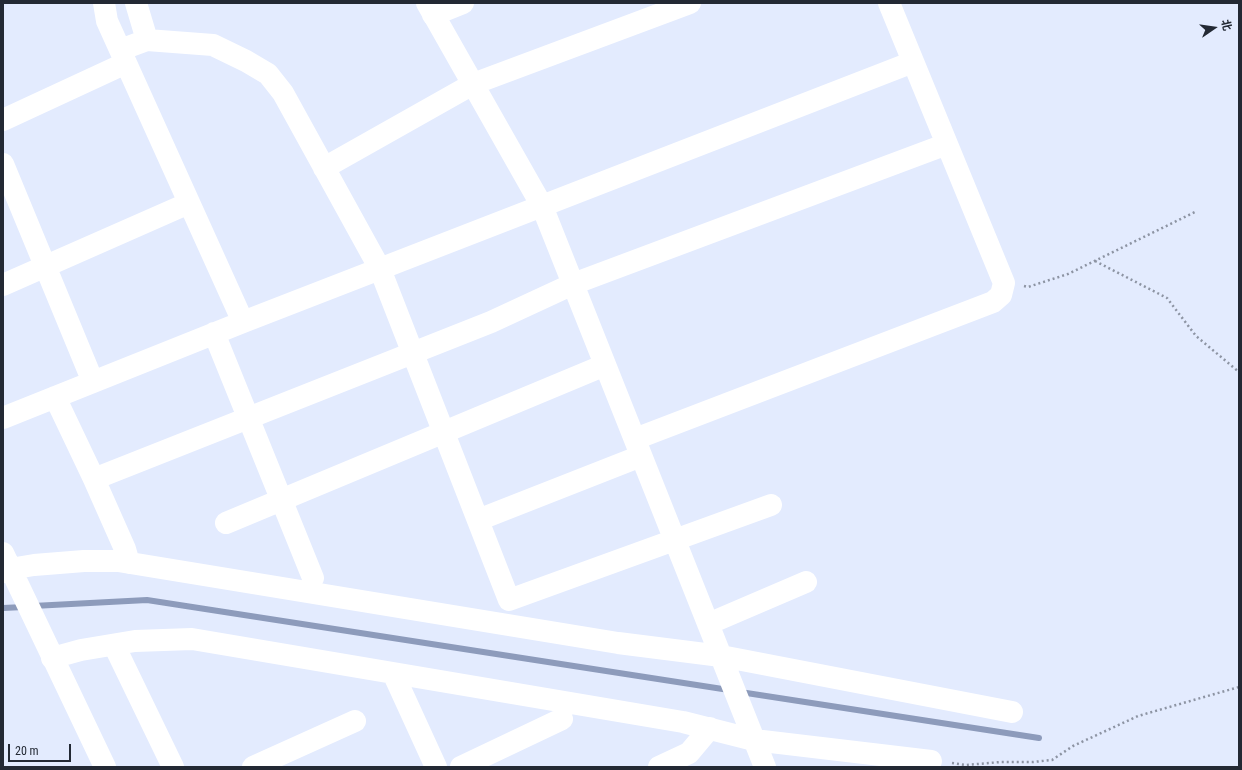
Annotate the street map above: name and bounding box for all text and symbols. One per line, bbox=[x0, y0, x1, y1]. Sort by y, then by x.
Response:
north arrow bbox=[1194, 8, 1234, 48]
text: 北 bbox=[1219, 18, 1234, 32]
scale bar bbox=[10, 736, 73, 762]
text: 20 m bbox=[15, 744, 39, 758]

